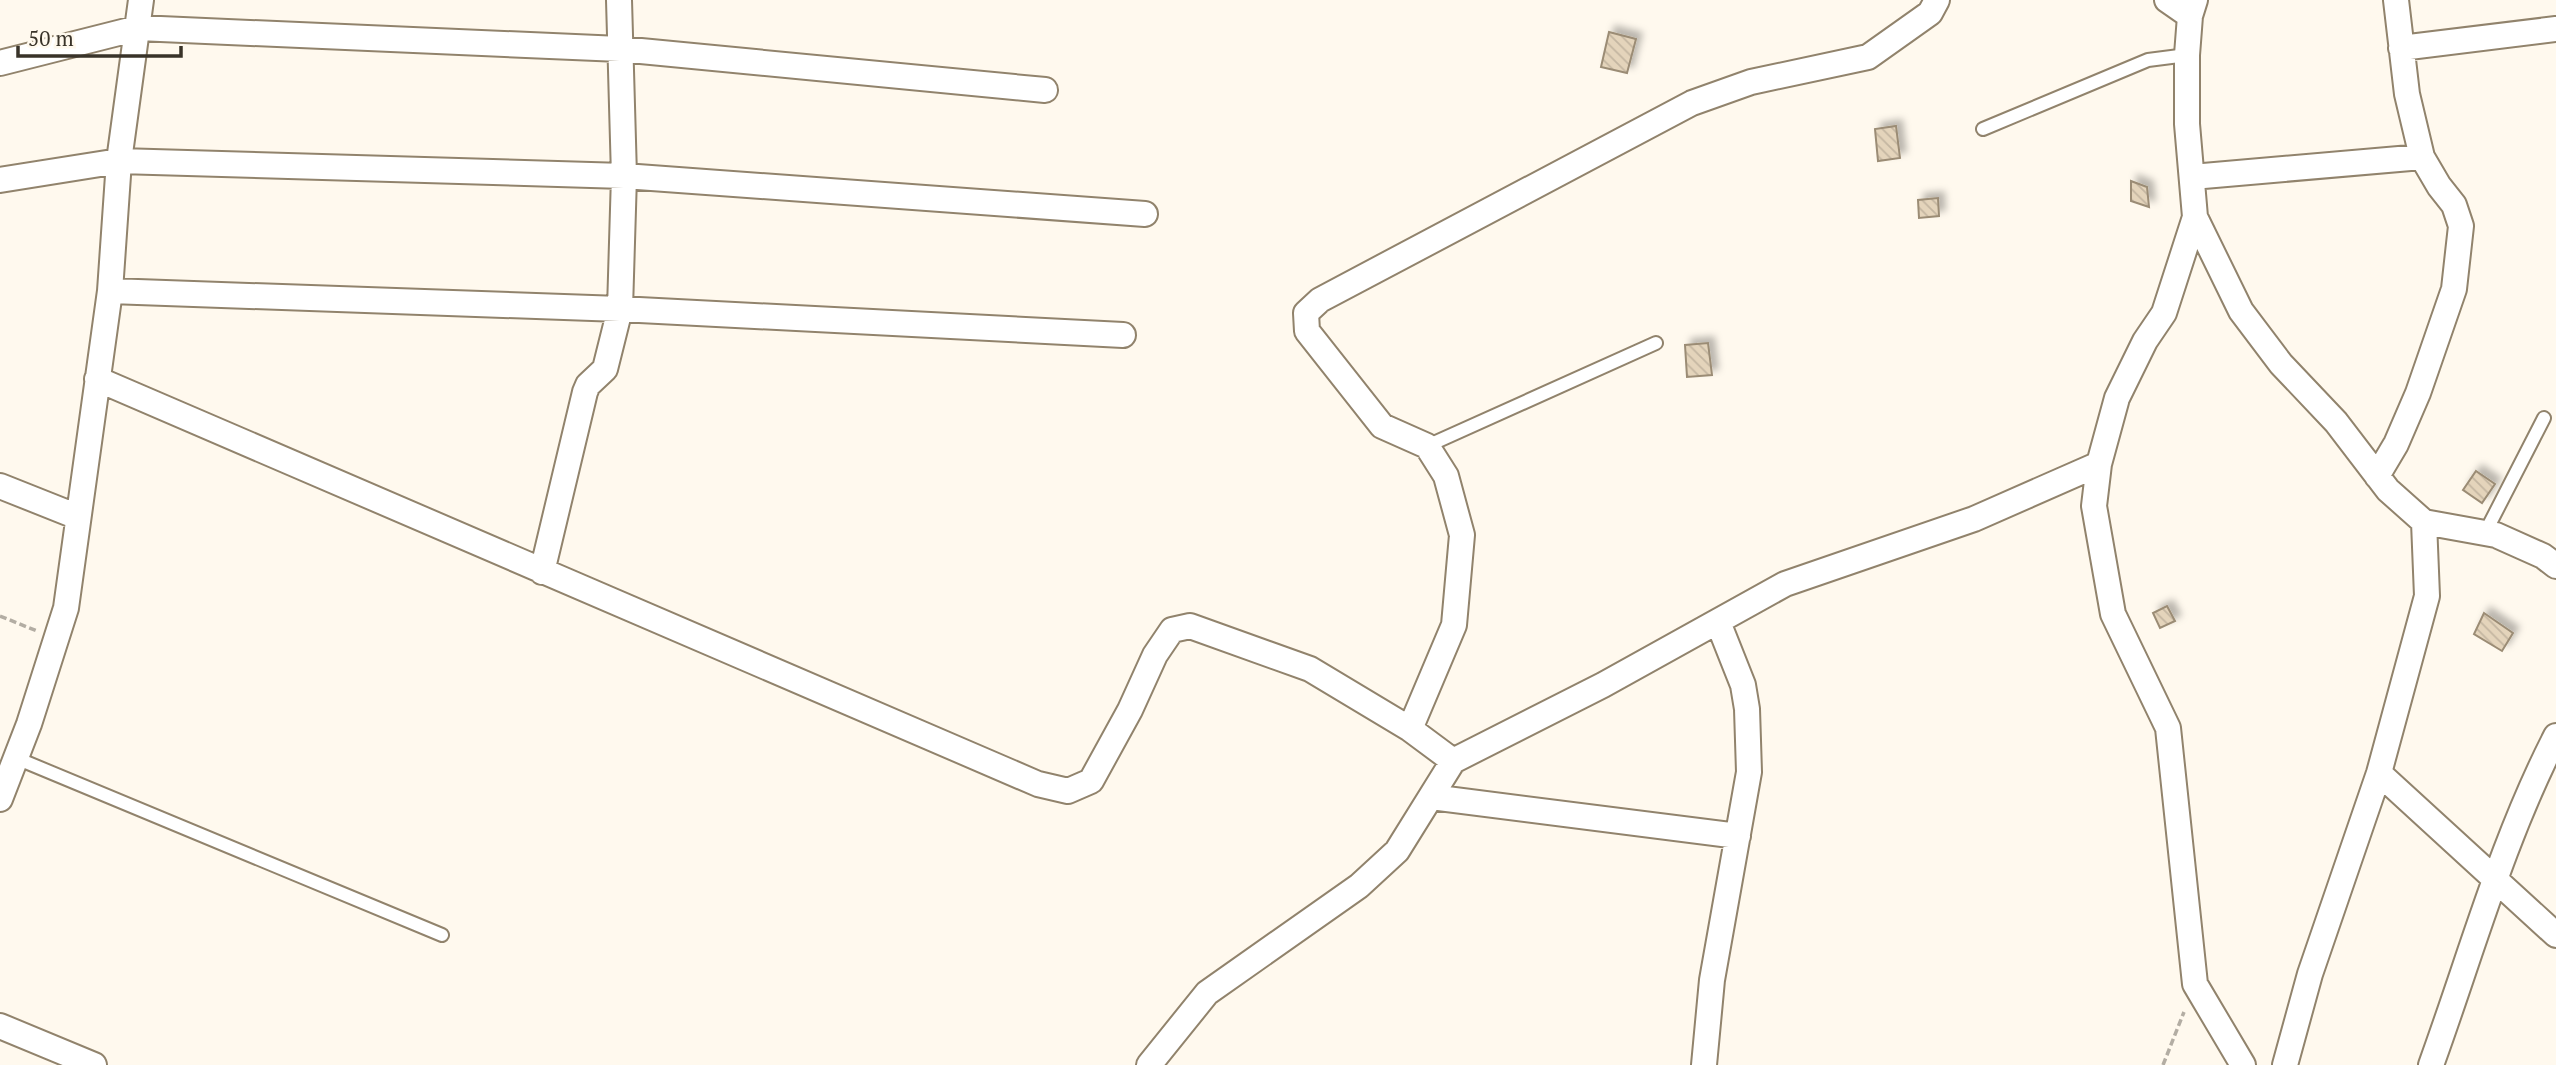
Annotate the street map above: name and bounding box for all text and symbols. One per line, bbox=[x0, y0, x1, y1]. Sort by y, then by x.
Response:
scale bar bbox=[18, 14, 180, 58]
text: 50 m bbox=[28, 24, 74, 52]

